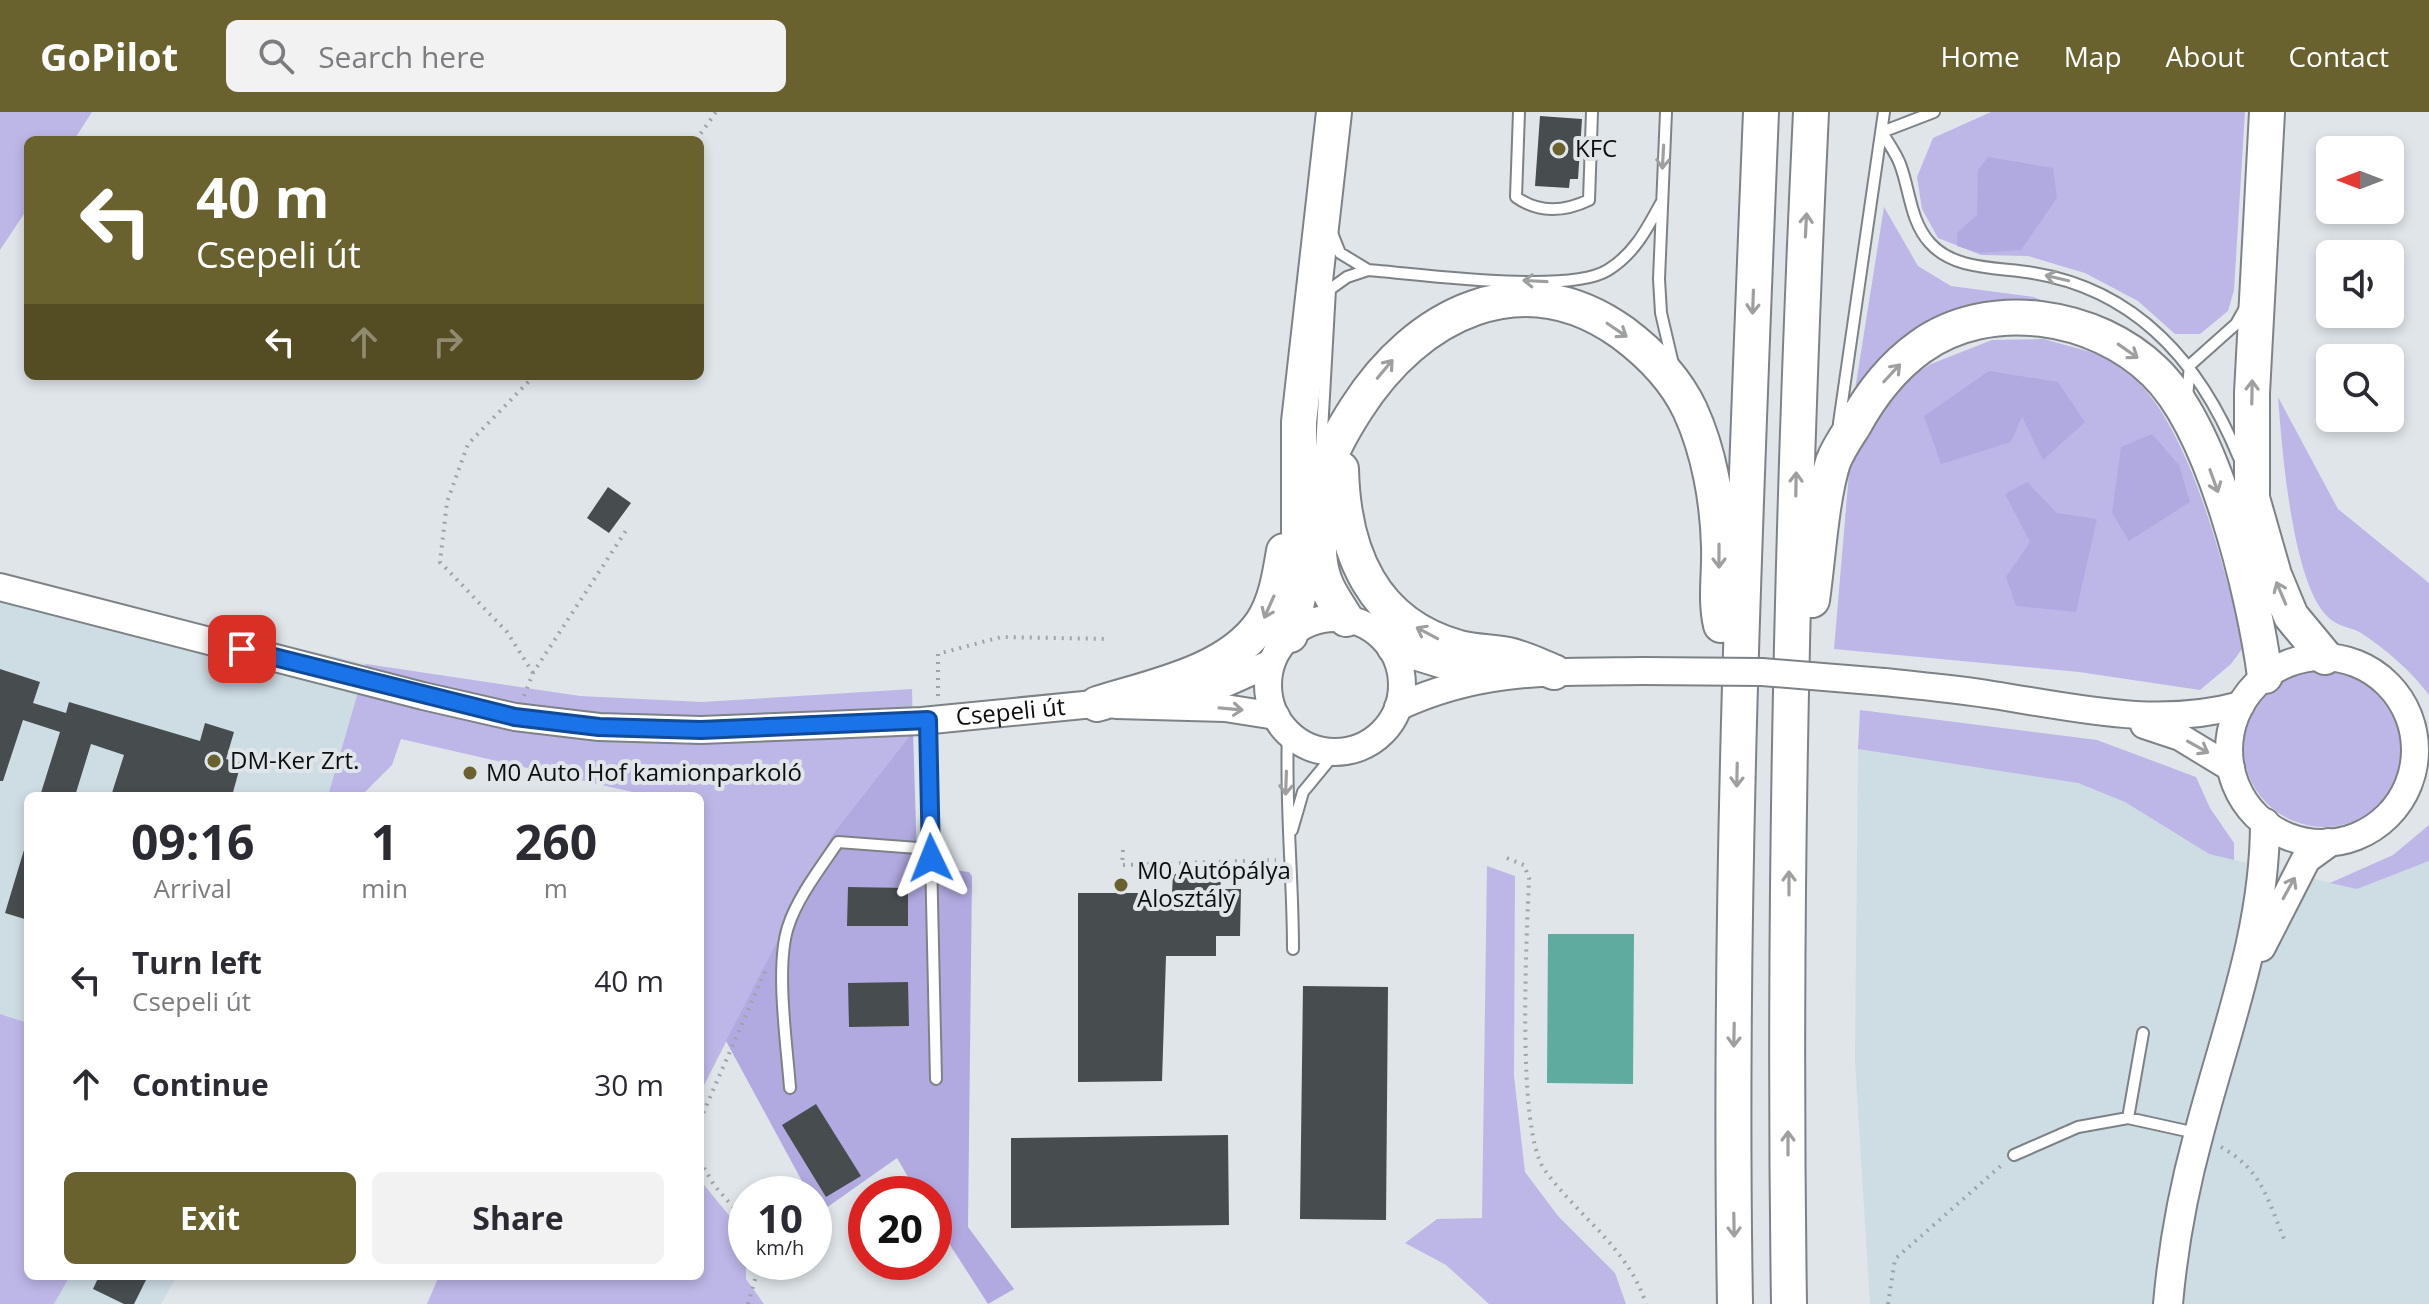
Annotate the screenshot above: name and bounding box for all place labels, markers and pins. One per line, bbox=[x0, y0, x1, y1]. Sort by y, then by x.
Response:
place label: KFC bbox=[1575, 131, 1617, 164]
marker: KFC bbox=[1550, 140, 1568, 158]
pin bbox=[208, 615, 276, 683]
place label: DM-Ker Zrt. bbox=[230, 743, 359, 776]
marker: DM-Ker Zrt. bbox=[205, 752, 223, 770]
place label: M0 Auto Hof kamionparkoló bbox=[486, 755, 802, 788]
marker: M0 Auto Hof kamionparkoló bbox=[461, 764, 479, 782]
place label: M0 Autópálya Alosztály bbox=[1137, 853, 1291, 914]
marker: M0 Autópálya Alosztály bbox=[1112, 876, 1130, 894]

